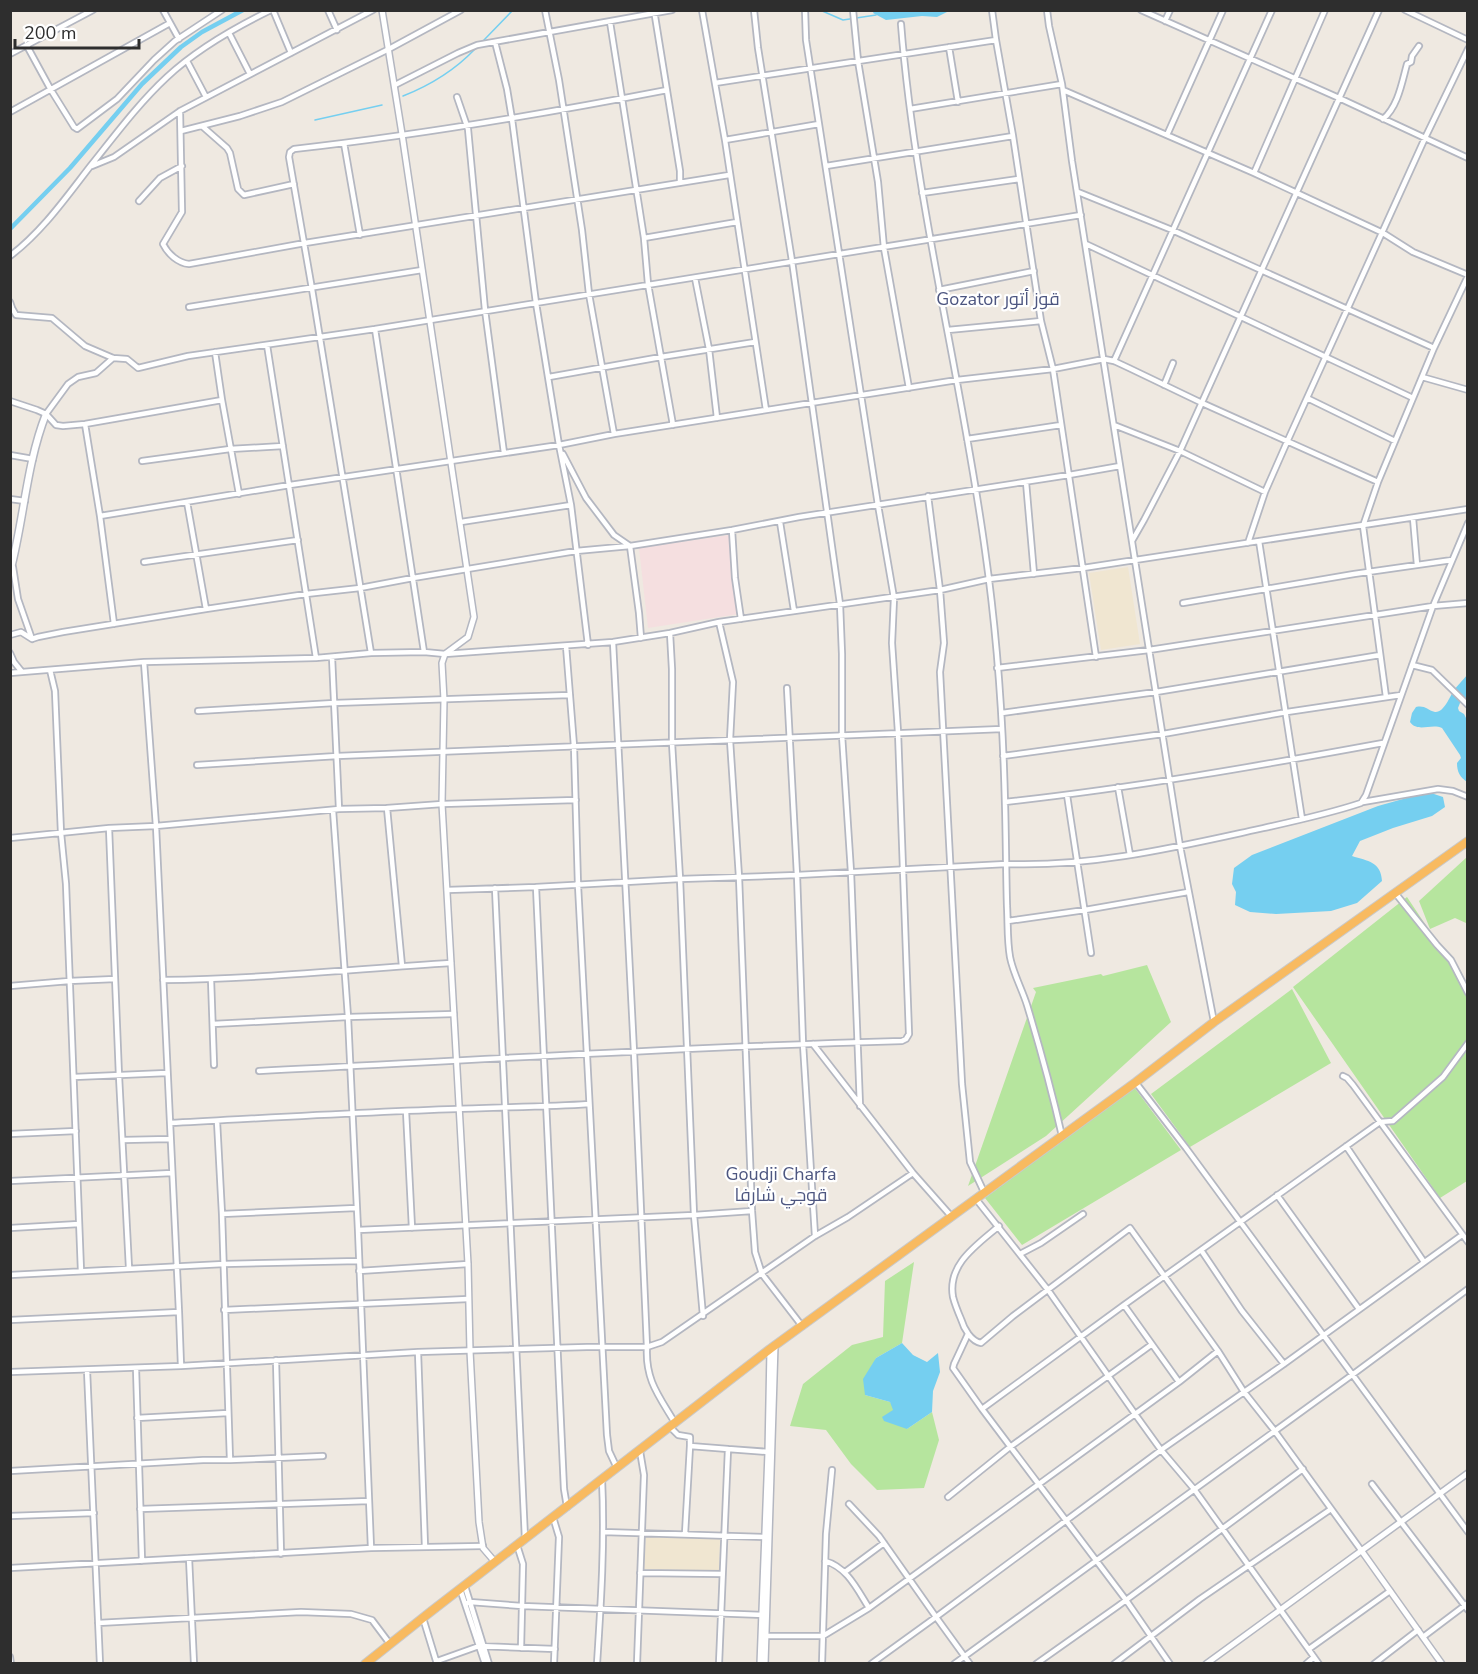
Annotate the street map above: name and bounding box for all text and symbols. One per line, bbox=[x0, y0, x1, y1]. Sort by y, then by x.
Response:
scale bar bbox=[15, 12, 140, 50]
text: 200 m bbox=[24, 21, 76, 45]
district label: Gozator قوز أتور bbox=[936, 287, 1060, 311]
district label: Goudji Charfa قوجي شارفا bbox=[726, 1162, 836, 1209]

